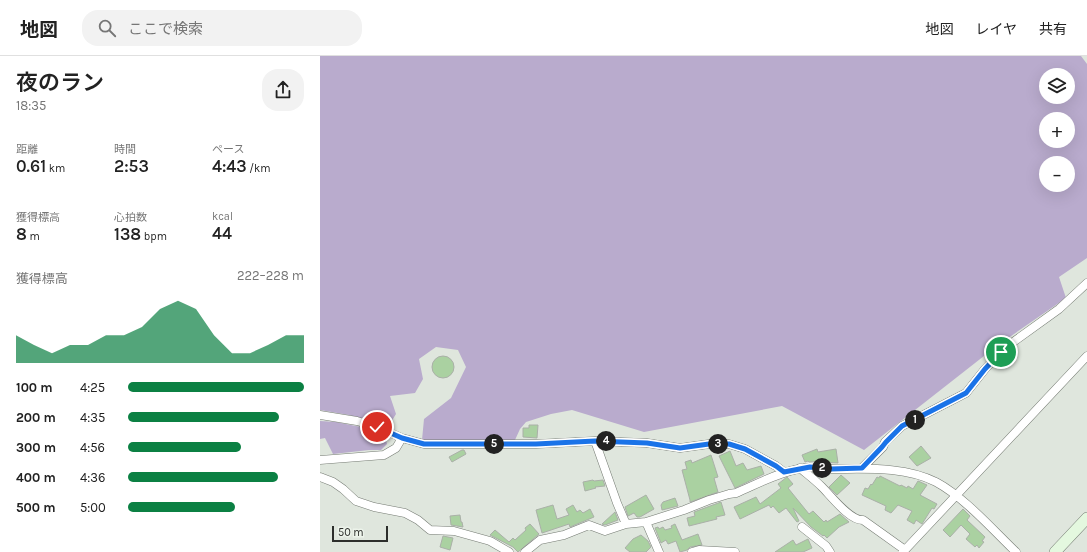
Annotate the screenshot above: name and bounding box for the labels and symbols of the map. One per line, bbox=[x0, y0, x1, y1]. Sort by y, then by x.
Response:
pin bbox=[984, 335, 1018, 369]
pin bbox=[360, 410, 394, 444]
pin: 1 bbox=[905, 410, 925, 430]
pin: 4 bbox=[596, 431, 616, 451]
pin: 5 bbox=[484, 434, 504, 454]
pin: 3 bbox=[708, 434, 728, 454]
pin: 2 bbox=[812, 458, 832, 478]
scale bar bbox=[332, 524, 388, 543]

